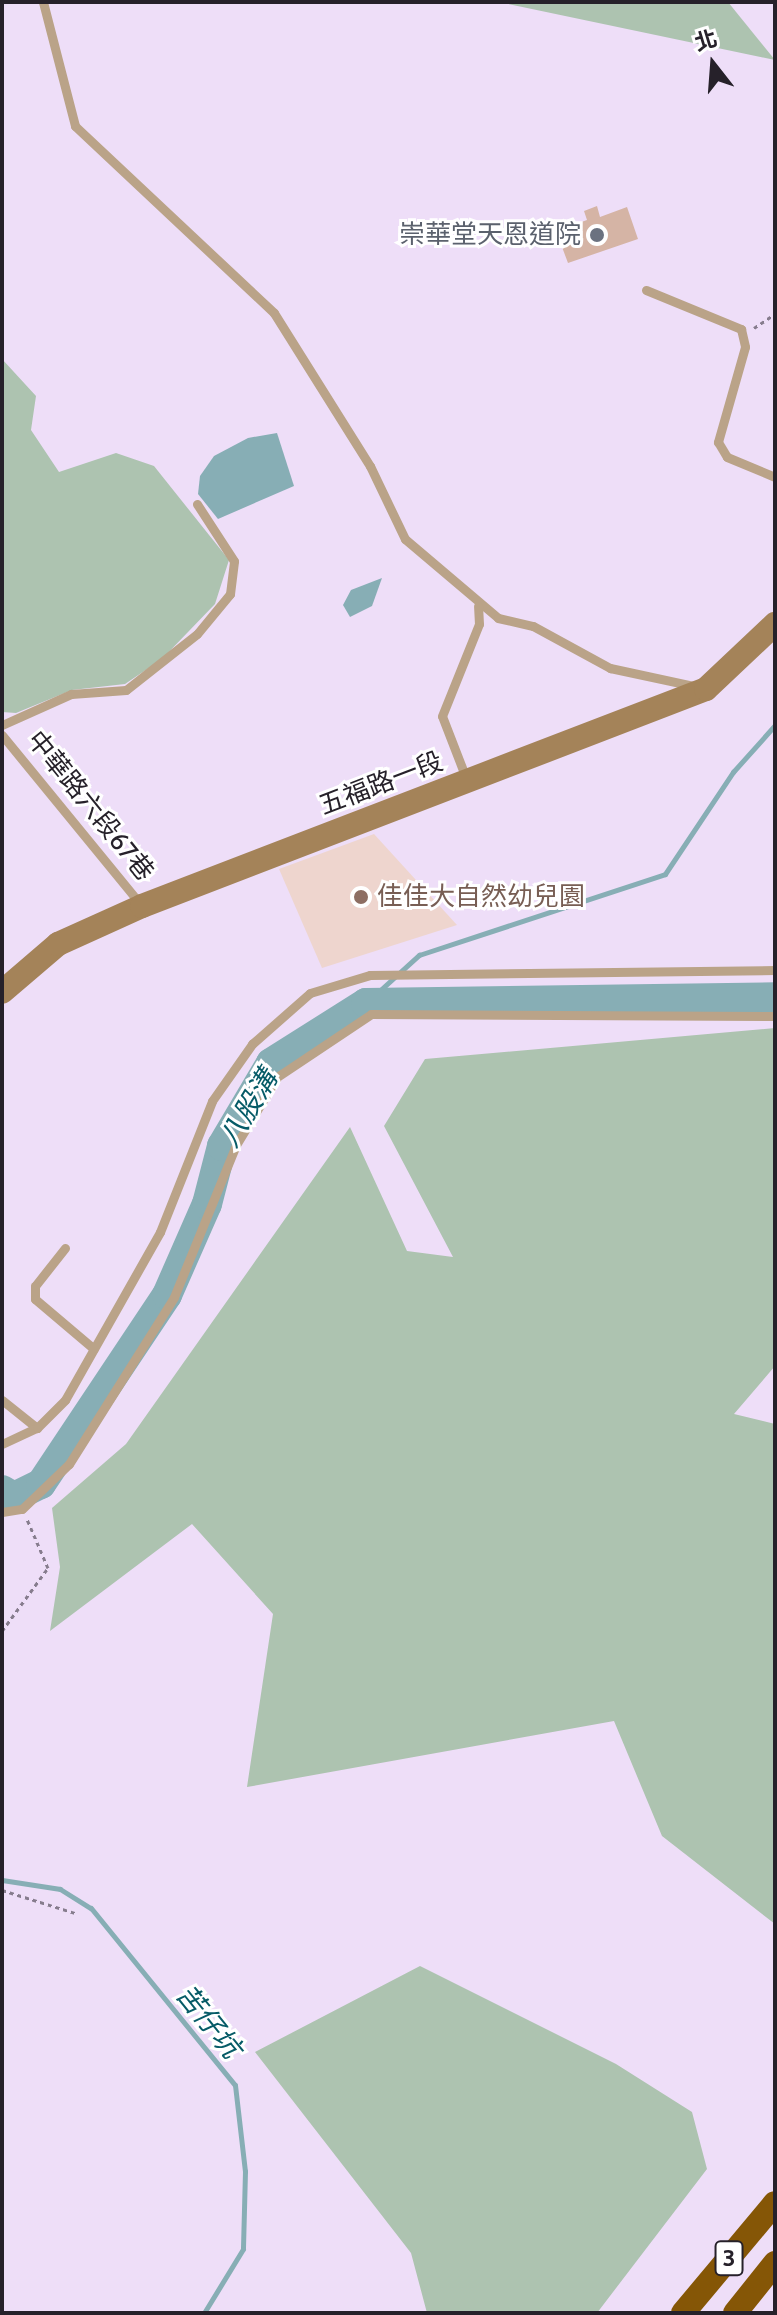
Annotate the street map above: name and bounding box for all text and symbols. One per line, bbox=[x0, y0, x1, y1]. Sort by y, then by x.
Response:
north arrow bbox=[673, 24, 753, 104]
text: 北 bbox=[691, 24, 720, 57]
place label: 崇華堂天恩道院 bbox=[399, 219, 581, 251]
marker: 崇華堂天恩道院 bbox=[588, 226, 606, 244]
street label: 中華路六段67巷 bbox=[20, 725, 160, 887]
street label: 五福路一段 bbox=[315, 746, 447, 822]
place label: 佳佳大自然幼兒園 bbox=[377, 881, 585, 913]
marker: 佳佳大自然幼兒園 bbox=[352, 888, 370, 906]
water label: 八股溝 bbox=[212, 1063, 284, 1153]
water label: 苦仔坑 bbox=[170, 1978, 248, 2064]
road number: 3 bbox=[713, 2238, 745, 2278]

